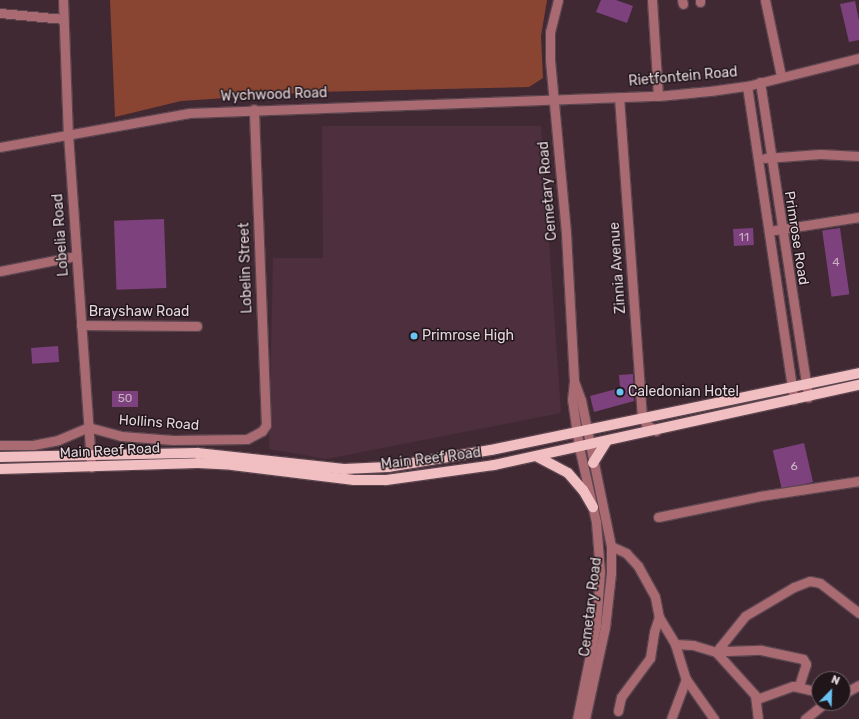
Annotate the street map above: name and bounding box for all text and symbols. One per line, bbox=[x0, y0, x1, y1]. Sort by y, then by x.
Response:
street label: Rietfontein Road bbox=[628, 64, 738, 90]
street label: Wychwood Road bbox=[220, 85, 328, 105]
street label: Cemetary Road bbox=[535, 140, 561, 242]
street label: Primrose Road bbox=[780, 190, 812, 286]
street label: Lobelia Road bbox=[50, 193, 72, 277]
street label: Zinnia Avenue bbox=[606, 221, 630, 315]
street label: Lobelin Street bbox=[236, 222, 256, 314]
house number: 11 bbox=[739, 231, 749, 245]
house number: 4 bbox=[832, 256, 840, 270]
street label: Brayshaw Road bbox=[89, 304, 189, 320]
place label: Primrose High bbox=[422, 328, 514, 344]
marker: Primrose High bbox=[409, 331, 419, 341]
place label: Caledonian Hotel bbox=[628, 384, 739, 400]
marker: Caledonian Hotel bbox=[615, 387, 625, 397]
house number: 50 bbox=[118, 392, 132, 406]
street label: Hollins Road bbox=[118, 412, 200, 434]
street label: Main Reef Road bbox=[59, 440, 161, 462]
street label: Main Reef Road bbox=[380, 445, 482, 473]
house number: 6 bbox=[790, 460, 798, 474]
street label: Cemetary Road bbox=[577, 556, 605, 658]
north arrow bbox=[811, 671, 851, 711]
text: N bbox=[829, 673, 842, 688]

